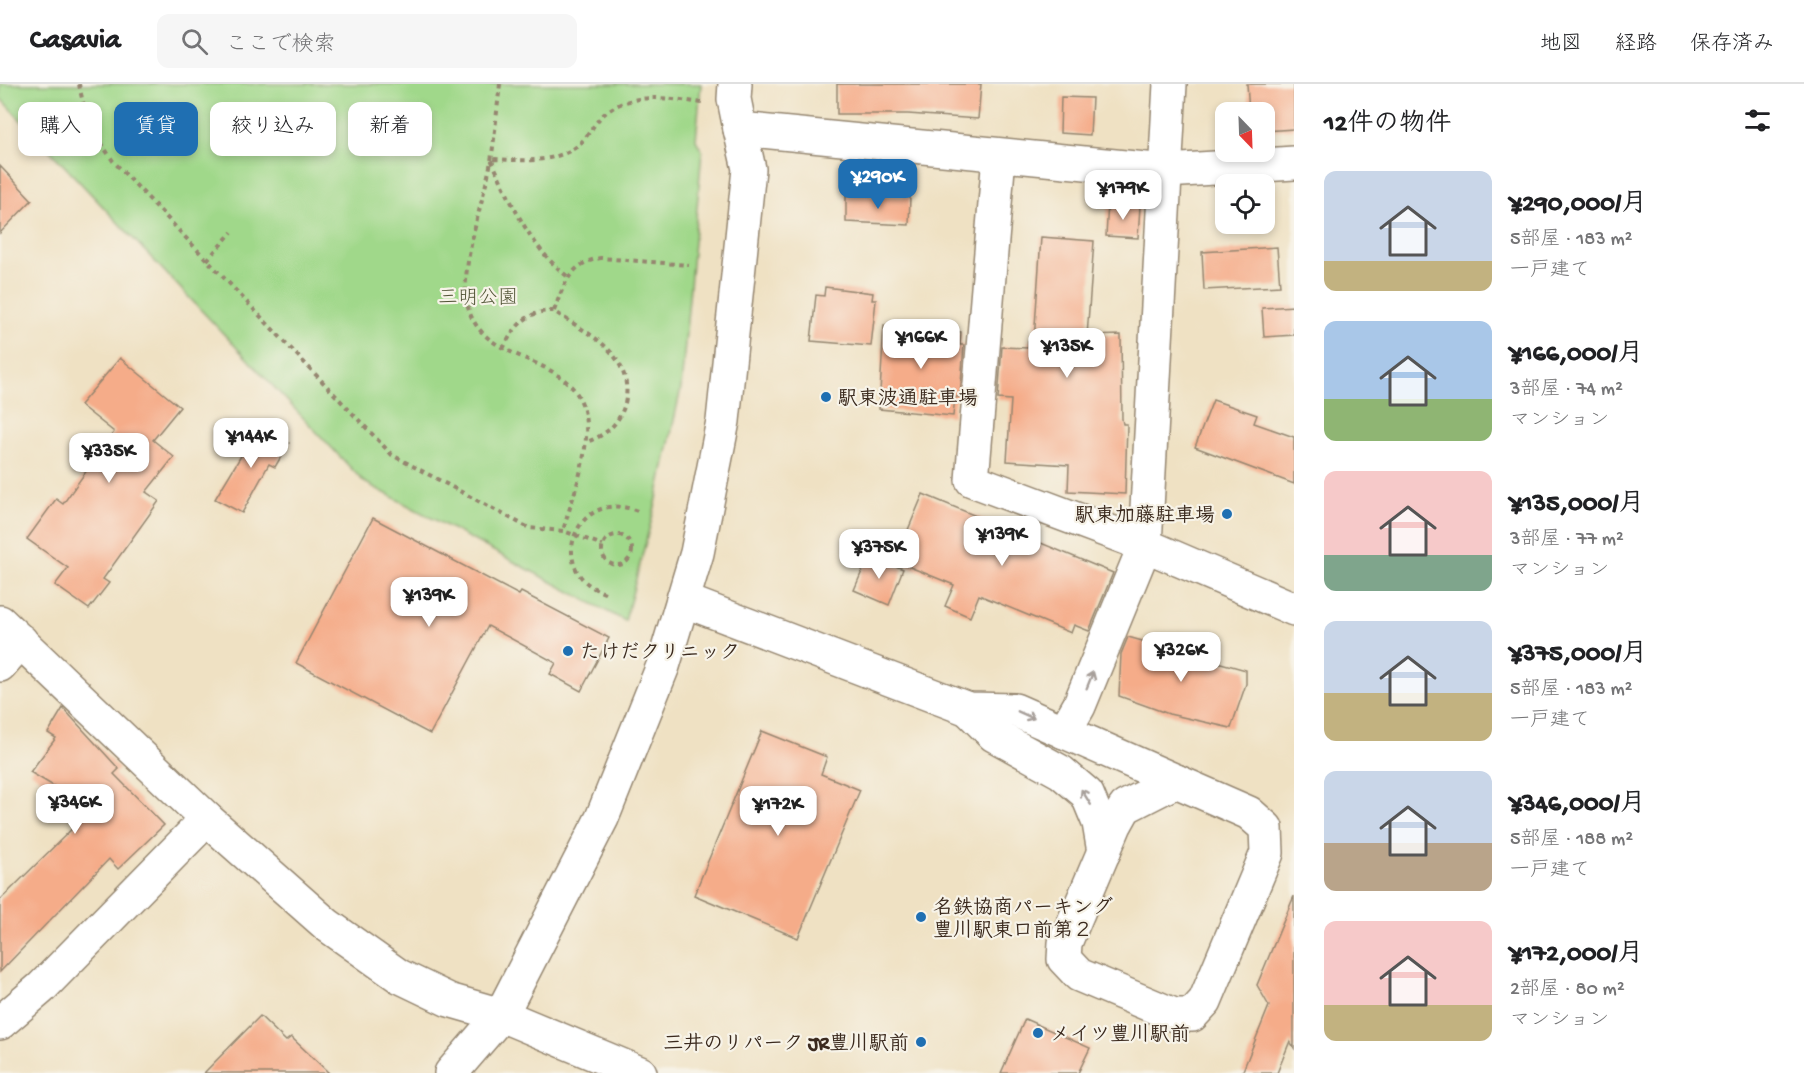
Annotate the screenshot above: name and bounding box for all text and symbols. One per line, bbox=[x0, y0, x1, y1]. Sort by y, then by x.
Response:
search box bbox=[157, 14, 577, 68]
text: Casavia bbox=[30, 25, 121, 58]
icon: search bbox=[178, 25, 211, 58]
text: ここで検索 bbox=[226, 33, 336, 59]
text: 地図 bbox=[1540, 33, 1582, 58]
text: 経路 bbox=[1615, 33, 1657, 58]
text: 保存済み bbox=[1690, 33, 1774, 58]
chip: 購入 bbox=[18, 102, 102, 156]
chip: 賃貸 bbox=[114, 102, 198, 156]
chip: 絞り込み bbox=[210, 102, 336, 156]
chip: 新着 bbox=[348, 102, 432, 156]
north arrow bbox=[1215, 102, 1275, 162]
map controls bbox=[1215, 102, 1275, 234]
icon: filters bbox=[1741, 104, 1774, 137]
text: 12件の物件 bbox=[1324, 110, 1451, 141]
pin: ¥290K bbox=[836, 159, 920, 210]
text: ¥290K bbox=[852, 167, 904, 190]
pin: ¥179K bbox=[1081, 170, 1165, 221]
button: locate bbox=[1215, 174, 1275, 234]
text: ¥179K bbox=[1099, 178, 1147, 201]
text: ¥290,000/月 bbox=[1510, 190, 1647, 221]
icon: home bbox=[1372, 195, 1444, 267]
text: 5部屋 · 183 m² bbox=[1510, 229, 1633, 252]
text: 一戸建て bbox=[1510, 260, 1590, 283]
park label: 三明公園 bbox=[438, 287, 518, 311]
pin: ¥166K bbox=[879, 319, 963, 370]
text: ¥166K bbox=[897, 327, 945, 350]
pin: ¥135K bbox=[1025, 328, 1109, 379]
text: ¥135K bbox=[1042, 336, 1092, 359]
text: ¥166,000/月 bbox=[1510, 340, 1644, 371]
icon: home bbox=[1372, 345, 1444, 417]
text: 3部屋 · 74 m² bbox=[1510, 379, 1623, 402]
place label: 駅東波通駐車場 bbox=[838, 387, 978, 412]
marker: 駅東波通駐車場 bbox=[819, 390, 833, 404]
text: マンション bbox=[1510, 410, 1609, 433]
pin: ¥144K bbox=[209, 418, 293, 469]
text: ¥144K bbox=[227, 426, 275, 449]
pin: ¥335K bbox=[67, 433, 151, 484]
text: ¥335K bbox=[83, 441, 135, 464]
text: ¥135,000/月 bbox=[1510, 490, 1644, 521]
icon: home bbox=[1372, 495, 1444, 567]
place label: 駅東加藤駐車場 bbox=[1075, 504, 1215, 529]
marker: 駅東加藤駐車場 bbox=[1220, 507, 1234, 521]
pin: ¥139K bbox=[960, 516, 1044, 567]
text: ¥139K bbox=[978, 524, 1026, 547]
pin: ¥375K bbox=[837, 529, 921, 580]
text: 3部屋 · 77 m² bbox=[1510, 529, 1624, 552]
text: ¥375K bbox=[853, 537, 905, 560]
text: マンション bbox=[1510, 560, 1609, 583]
pin: ¥139K bbox=[387, 577, 471, 628]
text: ¥139K bbox=[405, 585, 453, 608]
pin: ¥326K bbox=[1139, 632, 1223, 683]
text: ¥326K bbox=[1156, 640, 1206, 663]
text: ¥375,000/月 bbox=[1510, 640, 1647, 671]
place label: たけだクリニック bbox=[580, 642, 740, 666]
marker: たけだクリニック bbox=[561, 644, 575, 658]
icon: home bbox=[1372, 645, 1444, 717]
one-way arrow bbox=[1085, 671, 1096, 690]
text: 5部屋 · 183 m² bbox=[1510, 679, 1633, 702]
one-way arrow bbox=[1016, 710, 1034, 722]
text: 一戸建て bbox=[1510, 710, 1590, 733]
pin: ¥346K bbox=[33, 784, 117, 835]
pin: ¥172K bbox=[736, 786, 820, 837]
one-way arrow bbox=[1080, 789, 1093, 806]
text: ¥346,000/月 bbox=[1510, 790, 1646, 821]
text: ¥346K bbox=[50, 792, 100, 815]
text: ¥172K bbox=[754, 794, 802, 817]
icon: home bbox=[1372, 795, 1444, 867]
text: 5部屋 · 188 m² bbox=[1510, 829, 1633, 852]
text: 一戸建て bbox=[1510, 860, 1590, 883]
place label: 名鉄協商パーキング 豊川駅東口前第２ bbox=[933, 896, 1113, 944]
marker: 名鉄協商パーキング 豊川駅東口前第２ bbox=[914, 910, 928, 924]
text: ¥172,000/月 bbox=[1510, 940, 1644, 971]
icon: home bbox=[1372, 945, 1444, 1017]
text: 2部屋 · 80 m² bbox=[1510, 979, 1625, 1002]
text: マンション bbox=[1510, 1010, 1609, 1033]
place label: メイツ豊川駅前 bbox=[1050, 1023, 1190, 1048]
marker: メイツ豊川駅前 bbox=[1031, 1026, 1045, 1040]
place label: 三井のリパーク JR豊川駅前 bbox=[663, 1032, 909, 1057]
marker: 三井のリパーク JR豊川駅前 bbox=[914, 1035, 928, 1049]

